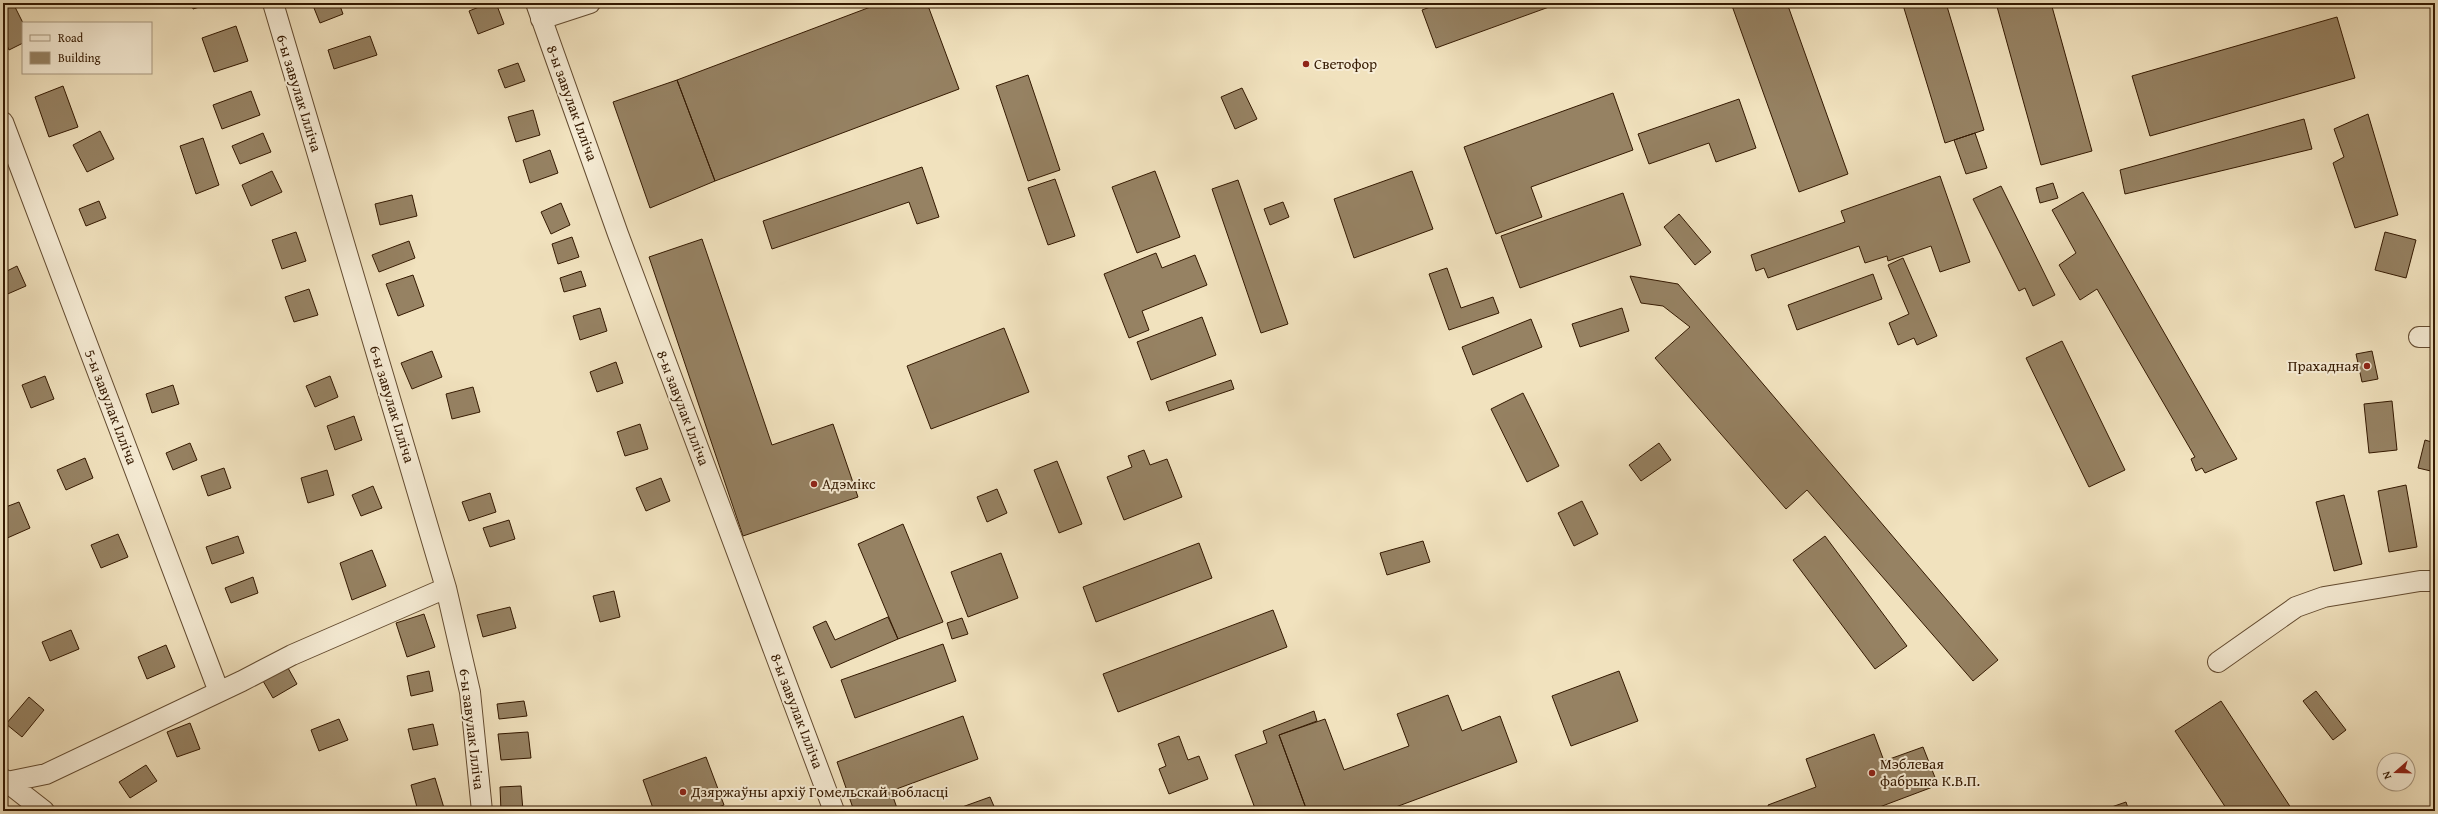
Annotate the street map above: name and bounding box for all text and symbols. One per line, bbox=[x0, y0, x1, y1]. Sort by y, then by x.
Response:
legend bbox=[22, 22, 152, 74]
text: Road bbox=[58, 29, 84, 46]
street label: 6-ы завулак Ілліча bbox=[272, 32, 328, 155]
street label: 8-ы завулак Ілліча bbox=[542, 42, 603, 164]
text: Building bbox=[58, 49, 101, 66]
place label: Светофор bbox=[1314, 53, 1377, 74]
marker: Светофор bbox=[1301, 59, 1311, 69]
street label: 6-ы завулак Ілліча bbox=[365, 343, 421, 466]
street label: 5-ы завулак Ілліча bbox=[80, 346, 143, 468]
street label: 8-ы завулак Ілліча bbox=[652, 347, 715, 469]
place label: Прахадная bbox=[2288, 355, 2359, 376]
marker: Прахадная bbox=[2362, 361, 2372, 371]
place label: Адэмікс bbox=[822, 473, 876, 494]
marker: Адэмікс bbox=[809, 479, 819, 489]
street label: 8-ы завулак Ілліча bbox=[766, 650, 829, 772]
street label: 6-ы завулак Ілліча bbox=[455, 667, 490, 792]
north arrow bbox=[2376, 752, 2416, 792]
place label: Мэблевая фабрыка К.В.П. bbox=[1880, 753, 1980, 791]
marker: Мэблевая фабрыка К.В.П. bbox=[1867, 768, 1877, 778]
text: N bbox=[2378, 769, 2395, 782]
place label: Дзяржаўны архіў Гомельскай вобласці bbox=[690, 781, 948, 802]
marker: Дзяржаўны архіў Гомельскай вобласці bbox=[678, 787, 688, 797]

